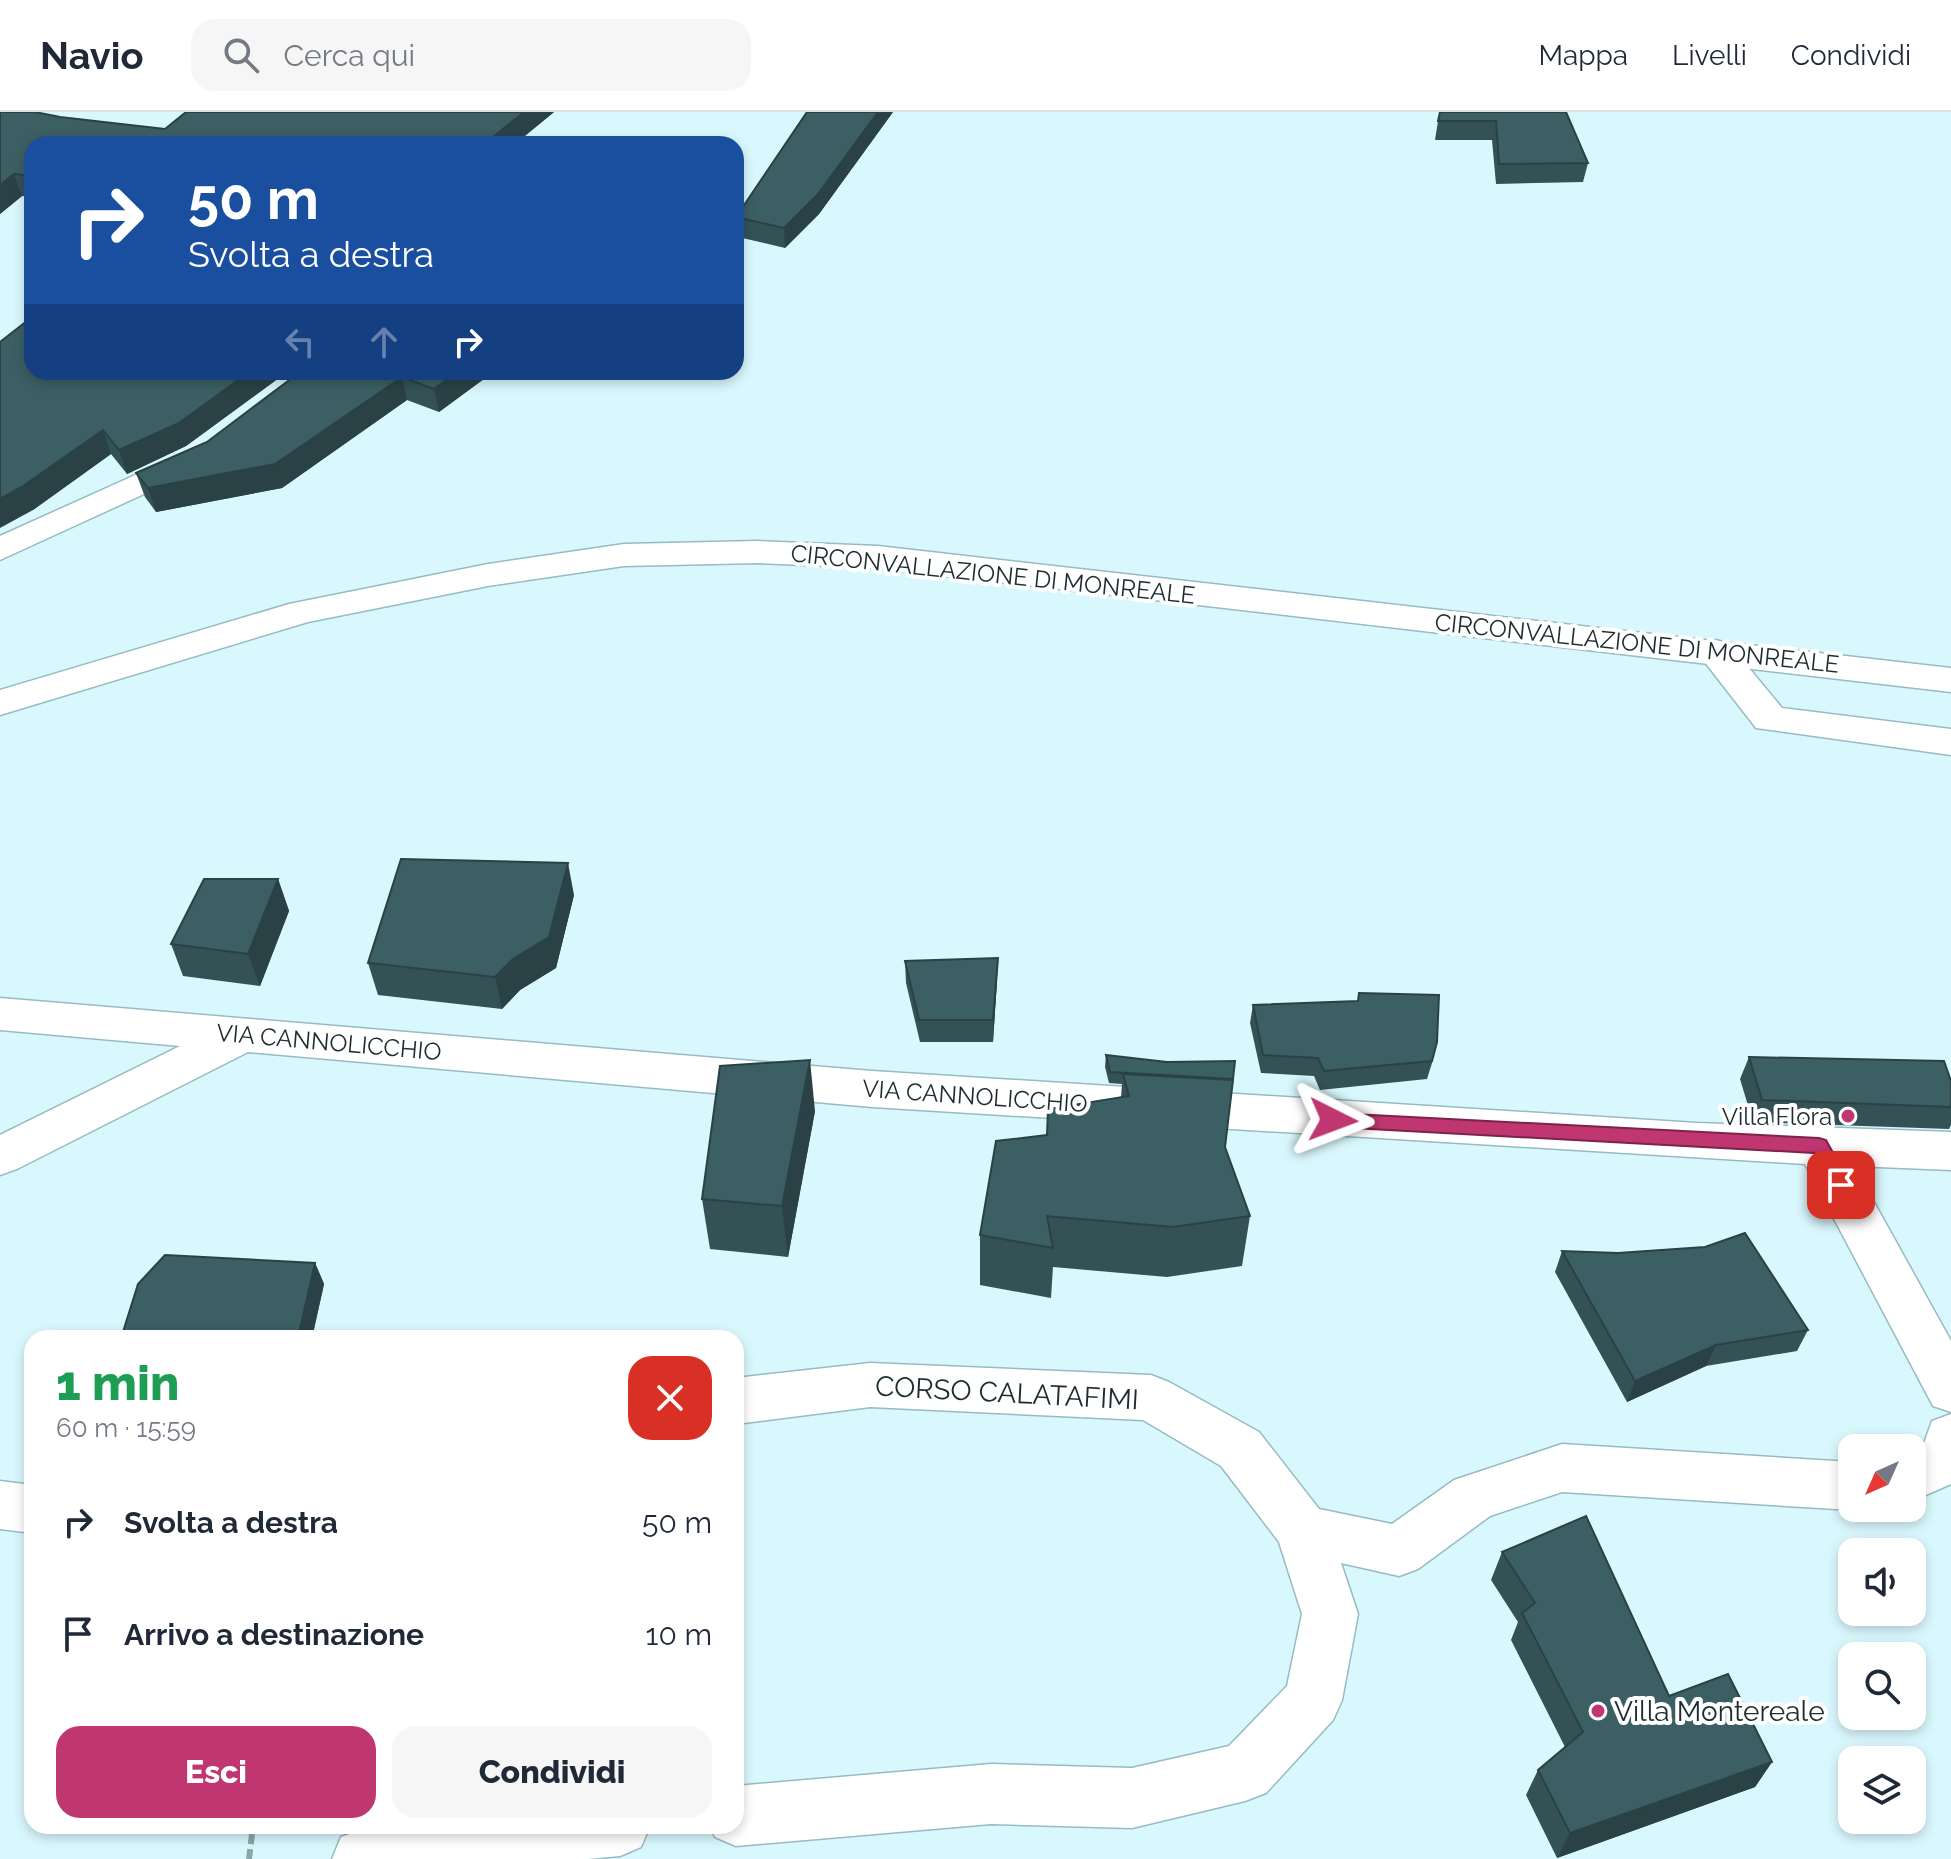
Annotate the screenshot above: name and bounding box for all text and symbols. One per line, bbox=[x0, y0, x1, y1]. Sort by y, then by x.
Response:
search box bbox=[191, 19, 751, 91]
text: Navio bbox=[40, 33, 143, 78]
icon: search bbox=[219, 33, 263, 77]
text: Cerca qui bbox=[283, 38, 415, 73]
text: Mappa bbox=[1539, 39, 1628, 72]
text: Livelli bbox=[1672, 39, 1747, 72]
text: Condividi bbox=[1791, 39, 1911, 72]
text: 50 m bbox=[188, 166, 319, 232]
icon: right bbox=[56, 168, 160, 272]
text: Svolta a destra bbox=[188, 233, 434, 275]
icon: left bbox=[278, 320, 322, 364]
icon: ahead bbox=[362, 320, 406, 364]
icon: right bbox=[446, 320, 490, 364]
street label: CIRCONVALLAZIONE DI MONREALE bbox=[789, 538, 1197, 610]
street label: CIRCONVALLAZIONE DI MONREALE bbox=[1433, 607, 1841, 679]
street label: VIA CANNOLICCHIO bbox=[215, 1018, 443, 1066]
street label: VIA CANNOLICCHIO bbox=[861, 1074, 1089, 1118]
position arrow bbox=[1291, 1078, 1375, 1162]
place label: Villa Flora bbox=[1722, 1102, 1832, 1131]
marker: Villa Flora bbox=[1839, 1107, 1857, 1125]
pin bbox=[1807, 1151, 1875, 1219]
icon: arrive bbox=[1819, 1163, 1863, 1207]
text: 1 min bbox=[56, 1355, 179, 1411]
button: close bbox=[628, 1356, 712, 1440]
street label: CORSO CALATAFIMI bbox=[874, 1370, 1140, 1416]
text: 60 m · 15:59 bbox=[56, 1413, 196, 1443]
north arrow bbox=[1838, 1434, 1926, 1522]
map controls bbox=[1838, 1434, 1926, 1834]
icon: right bbox=[56, 1500, 100, 1544]
text: Svolta a destra bbox=[124, 1505, 338, 1540]
text: 50 m bbox=[642, 1505, 712, 1540]
button: sound bbox=[1838, 1538, 1926, 1626]
icon: arrive bbox=[56, 1612, 100, 1656]
text: Arrivo a destinazione bbox=[124, 1617, 424, 1652]
text: 10 m bbox=[646, 1617, 712, 1652]
button: search bbox=[1838, 1642, 1926, 1730]
place label: Villa Montereale bbox=[1614, 1695, 1825, 1728]
marker: Villa Montereale bbox=[1589, 1702, 1607, 1720]
button: Esci bbox=[56, 1726, 376, 1818]
button: Condividi bbox=[392, 1726, 712, 1818]
button: layers bbox=[1838, 1746, 1926, 1834]

